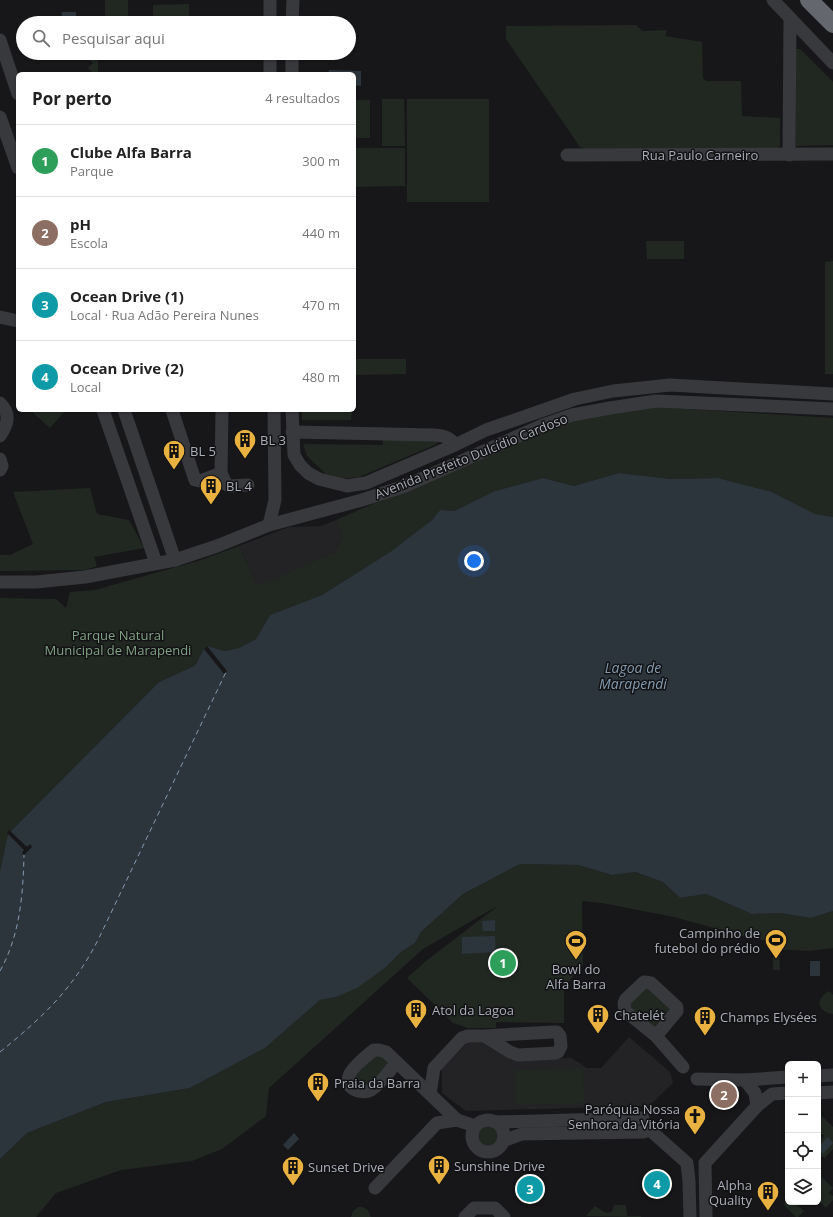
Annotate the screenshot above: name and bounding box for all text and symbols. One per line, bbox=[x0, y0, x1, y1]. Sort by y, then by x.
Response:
search box bbox=[16, 16, 356, 60]
icon: search bbox=[30, 27, 52, 49]
text: Pesquisar aqui bbox=[62, 28, 165, 48]
text: Por perto bbox=[32, 87, 112, 110]
text: 4 resultados bbox=[265, 89, 340, 107]
text: Clube Alfa Barra bbox=[70, 142, 192, 162]
street label: Rua Paulo Carneiro bbox=[642, 146, 758, 164]
text: 1 bbox=[41, 152, 49, 170]
text: 300 m bbox=[302, 152, 340, 170]
text: Parque bbox=[70, 162, 114, 180]
text: pH bbox=[70, 214, 91, 234]
text: 2 bbox=[41, 224, 49, 242]
text: 440 m bbox=[302, 224, 340, 242]
text: Escola bbox=[70, 234, 108, 252]
text: Ocean Drive (1) bbox=[70, 286, 184, 306]
text: 3 bbox=[41, 296, 49, 314]
text: 470 m bbox=[302, 296, 340, 314]
text: Local · Rua Adão Pereira Nunes bbox=[70, 306, 259, 324]
text: Ocean Drive (2) bbox=[70, 358, 184, 378]
text: 4 bbox=[41, 368, 49, 386]
text: 480 m bbox=[302, 368, 340, 386]
text: Local bbox=[70, 378, 101, 396]
street label: Avenida Prefeito Dulcídio Cardoso bbox=[372, 409, 570, 503]
building icon: BL 3 bbox=[232, 427, 258, 460]
place label: BL 3 bbox=[260, 431, 286, 449]
building icon: BL 5 bbox=[161, 438, 187, 471]
place label: BL 5 bbox=[190, 442, 216, 460]
building icon: BL 4 bbox=[198, 473, 224, 506]
place label: BL 4 bbox=[226, 477, 253, 495]
your location bbox=[464, 551, 484, 571]
park label: Parque Natural Municipal de Marapendi bbox=[45, 626, 191, 659]
water label: Lagoa de Marapendi bbox=[599, 658, 667, 693]
place label: Campinho de futebol do prédio bbox=[655, 924, 760, 957]
sports icon: Campinho de futebol do prédio bbox=[763, 927, 789, 960]
sports icon: Bowl do Alfa Barra bbox=[563, 928, 589, 961]
pin: 1 bbox=[490, 948, 516, 978]
place label: Bowl do Alfa Barra bbox=[546, 960, 606, 993]
building icon: Atol da Lagoa bbox=[403, 997, 429, 1030]
place label: Atol da Lagoa bbox=[432, 1001, 514, 1019]
building icon: Chatelét bbox=[585, 1002, 611, 1035]
building icon: Champs Elysées bbox=[692, 1004, 718, 1037]
place label: Chatelét bbox=[614, 1006, 665, 1024]
place label: Champs Elysées bbox=[720, 1008, 817, 1026]
map controls bbox=[785, 1061, 821, 1205]
button: + bbox=[785, 1061, 821, 1097]
building icon: Praia da Barra bbox=[305, 1070, 331, 1103]
place label: Praia da Barra bbox=[334, 1074, 420, 1092]
pin: 2 bbox=[711, 1080, 737, 1110]
button: − bbox=[785, 1097, 821, 1133]
place label: Paróquia Nossa Senhora da Vitória bbox=[568, 1100, 680, 1133]
church icon: Paróquia Nossa Senhora da Vitória bbox=[682, 1103, 708, 1136]
button: locate bbox=[785, 1133, 821, 1169]
building icon: Sunshine Drive bbox=[426, 1153, 452, 1186]
building icon: Sunset Drive bbox=[280, 1154, 306, 1187]
place label: Sunshine Drive bbox=[454, 1157, 545, 1175]
place label: Sunset Drive bbox=[308, 1158, 384, 1176]
pin: 4 bbox=[644, 1169, 670, 1199]
button: layers bbox=[785, 1169, 821, 1205]
pin: 3 bbox=[517, 1174, 543, 1204]
place label: Alpha Quality bbox=[709, 1176, 752, 1209]
building icon: Alpha Quality bbox=[755, 1179, 781, 1212]

